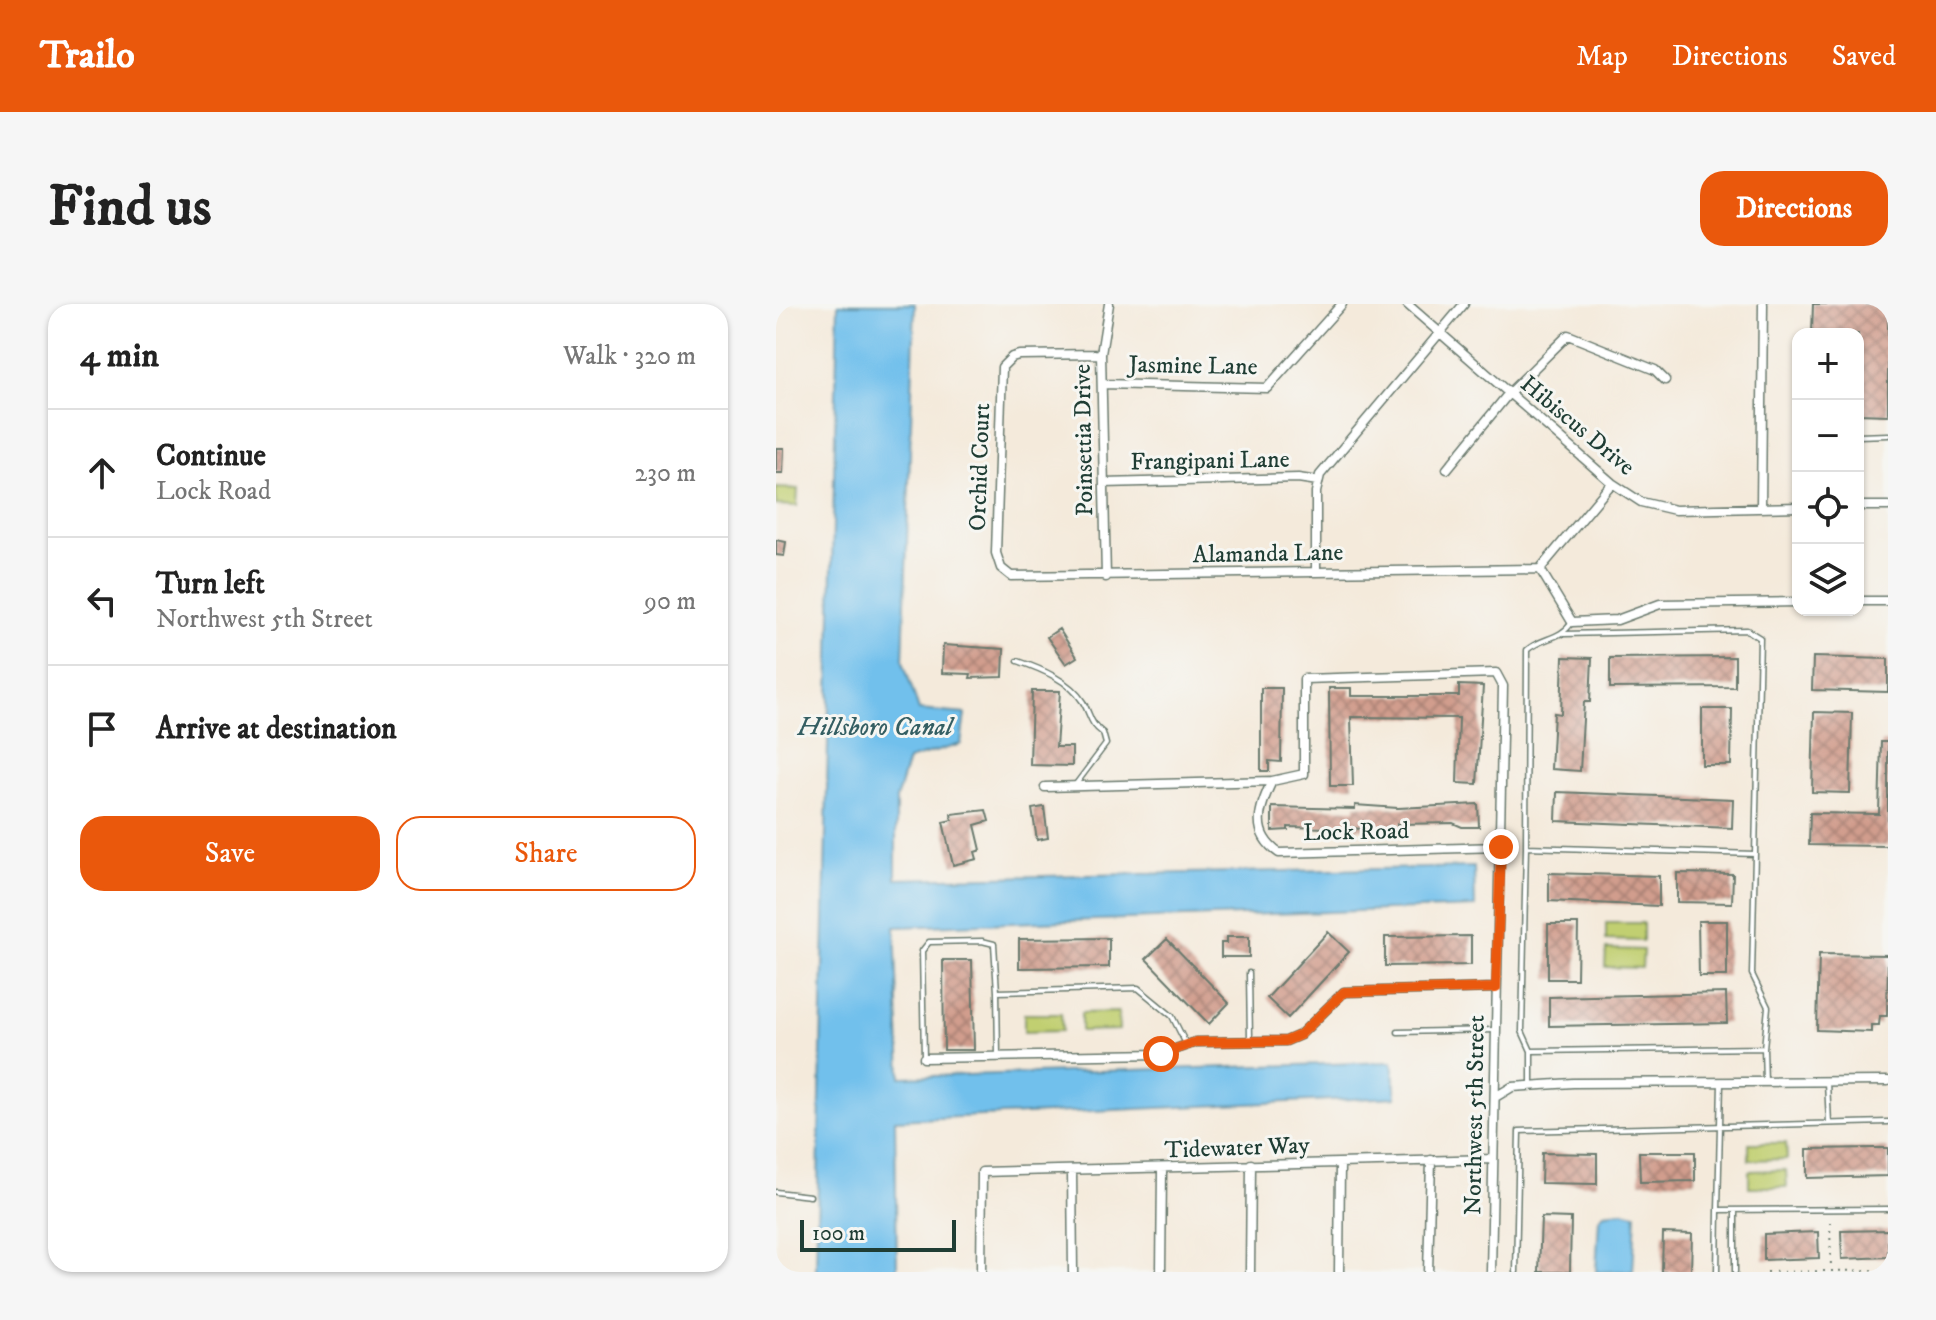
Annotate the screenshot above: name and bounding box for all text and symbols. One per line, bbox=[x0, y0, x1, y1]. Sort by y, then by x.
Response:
text: Trailo bbox=[40, 32, 135, 80]
text: Map bbox=[1576, 39, 1628, 74]
text: Directions bbox=[1672, 39, 1788, 74]
text: Saved bbox=[1832, 39, 1896, 74]
button: Directions bbox=[1700, 171, 1888, 246]
text: Find us bbox=[48, 173, 212, 243]
map controls bbox=[1792, 328, 1864, 616]
button: + bbox=[1792, 328, 1864, 400]
text: 4 min bbox=[80, 335, 159, 377]
text: Walk · 320 m bbox=[563, 340, 696, 373]
street label: Jasmine Lane bbox=[1126, 350, 1258, 382]
street label: Poinsettia Drive bbox=[1068, 364, 1100, 516]
street label: Hibiscus Drive bbox=[1514, 369, 1641, 482]
button: − bbox=[1792, 400, 1864, 472]
street label: Orchid Court bbox=[963, 402, 997, 531]
text: Continue bbox=[156, 438, 266, 475]
street label: Frangipani Lane bbox=[1130, 445, 1290, 477]
icon: ahead bbox=[80, 451, 124, 495]
text: 230 m bbox=[634, 457, 696, 490]
button: locate bbox=[1792, 472, 1864, 544]
text: Lock Road bbox=[156, 475, 271, 508]
street label: Alamanda Lane bbox=[1192, 538, 1344, 570]
button: layers bbox=[1792, 544, 1864, 616]
text: Turn left bbox=[156, 566, 265, 603]
icon: left bbox=[80, 579, 124, 623]
text: 90 m bbox=[644, 585, 696, 618]
text: Northwest 5th Street bbox=[156, 603, 373, 636]
icon: arrive bbox=[80, 707, 124, 751]
text: Arrive at destination bbox=[156, 711, 397, 748]
water label: Hillsboro Canal bbox=[796, 711, 956, 744]
button: Save bbox=[80, 816, 380, 891]
button: Share bbox=[396, 816, 696, 891]
street label: Lock Road bbox=[1303, 816, 1409, 848]
route end bbox=[1483, 829, 1519, 865]
street label: Northwest 5th Street bbox=[1458, 1014, 1492, 1215]
route start bbox=[1143, 1036, 1179, 1072]
street label: Tidewater Way bbox=[1164, 1130, 1311, 1166]
scale bar bbox=[800, 1216, 956, 1252]
text: 100 m bbox=[812, 1220, 865, 1247]

